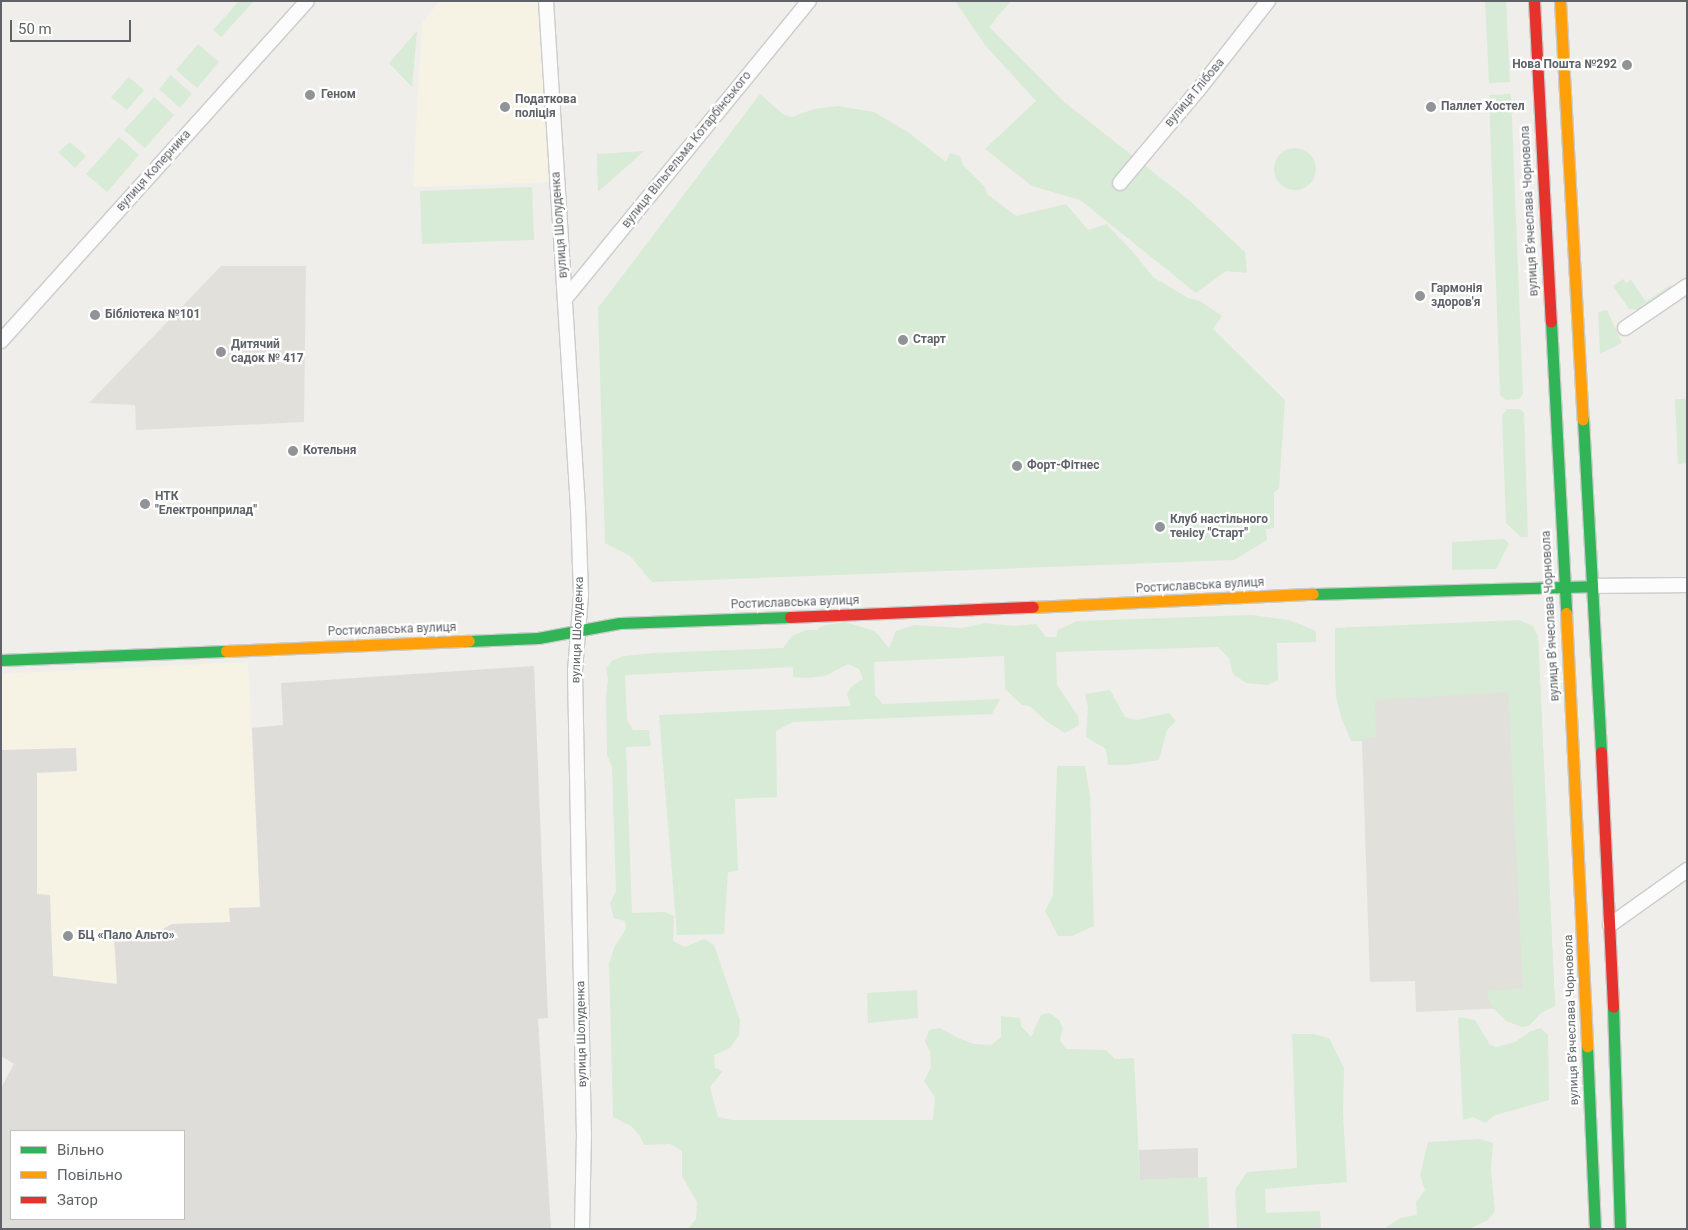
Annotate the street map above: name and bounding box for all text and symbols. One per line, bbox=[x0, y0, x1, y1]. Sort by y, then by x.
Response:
scale bar bbox=[12, 10, 134, 42]
text: 50 m bbox=[18, 20, 52, 38]
street label: вулиця Глібова bbox=[1162, 56, 1228, 130]
place label: Нова Пошта №292 bbox=[1512, 58, 1617, 72]
marker: Нова Пошта №292 bbox=[1621, 59, 1633, 71]
street label: вулиця Вільгельма Котарбінського bbox=[619, 69, 755, 231]
marker: Геном bbox=[303, 88, 317, 102]
place label: Геном bbox=[321, 88, 356, 102]
place label: Податкова поліція bbox=[515, 93, 576, 121]
place label: Паллет Хостел bbox=[1441, 100, 1525, 114]
marker: Податкова поліція bbox=[499, 101, 511, 113]
marker: Паллет Хостел bbox=[1425, 101, 1437, 113]
street label: вулиця Вʼячеслава Чорновола bbox=[1518, 125, 1542, 297]
street label: вулиця Коперника bbox=[114, 127, 194, 215]
street label: вулиця Шолуденка bbox=[549, 171, 571, 279]
place label: Гармонія здоров'я bbox=[1431, 282, 1482, 310]
marker: Гармонія здоров'я bbox=[1413, 289, 1427, 303]
place label: Бібліотека №101 bbox=[105, 308, 200, 322]
marker: Бібліотека №101 bbox=[89, 309, 101, 321]
place label: Старт bbox=[913, 333, 946, 347]
marker: Старт bbox=[897, 334, 909, 346]
place label: Дитячий садок № 417 bbox=[231, 338, 304, 366]
marker: Дитячий садок № 417 bbox=[215, 346, 227, 358]
place label: Котельня bbox=[303, 444, 356, 458]
marker: Котельня bbox=[287, 445, 299, 457]
place label: Форт-Фітнес bbox=[1027, 459, 1099, 473]
marker: Форт-Фітнес bbox=[1011, 460, 1023, 472]
place label: НТК "Електронприлад" bbox=[155, 490, 257, 518]
marker: НТК "Електронприлад" bbox=[139, 498, 151, 510]
place label: Клуб настільного тенісу "Старт" bbox=[1170, 513, 1268, 541]
marker: Клуб настільного тенісу "Старт" bbox=[1154, 521, 1166, 533]
street label: вулиця Вʼячеслава Чорновола bbox=[1539, 530, 1563, 702]
street label: Ростиславська вулиця bbox=[1135, 575, 1265, 597]
street label: вулиця Шолуденка bbox=[569, 576, 587, 684]
street label: Ростиславська вулиця bbox=[730, 594, 860, 612]
street label: Ростиславська вулиця bbox=[327, 621, 457, 639]
place label: БЦ «Пало Альто» bbox=[78, 929, 175, 943]
marker: БЦ «Пало Альто» bbox=[62, 930, 74, 942]
street label: вулиця Вʼячеслава Чорновола bbox=[1562, 934, 1582, 1106]
street label: вулиця Шолуденка bbox=[574, 981, 590, 1087]
legend bbox=[10, 1130, 185, 1220]
text: Вільно bbox=[57, 1141, 104, 1159]
text: Повільно bbox=[57, 1166, 123, 1184]
text: Затор bbox=[57, 1191, 98, 1209]

